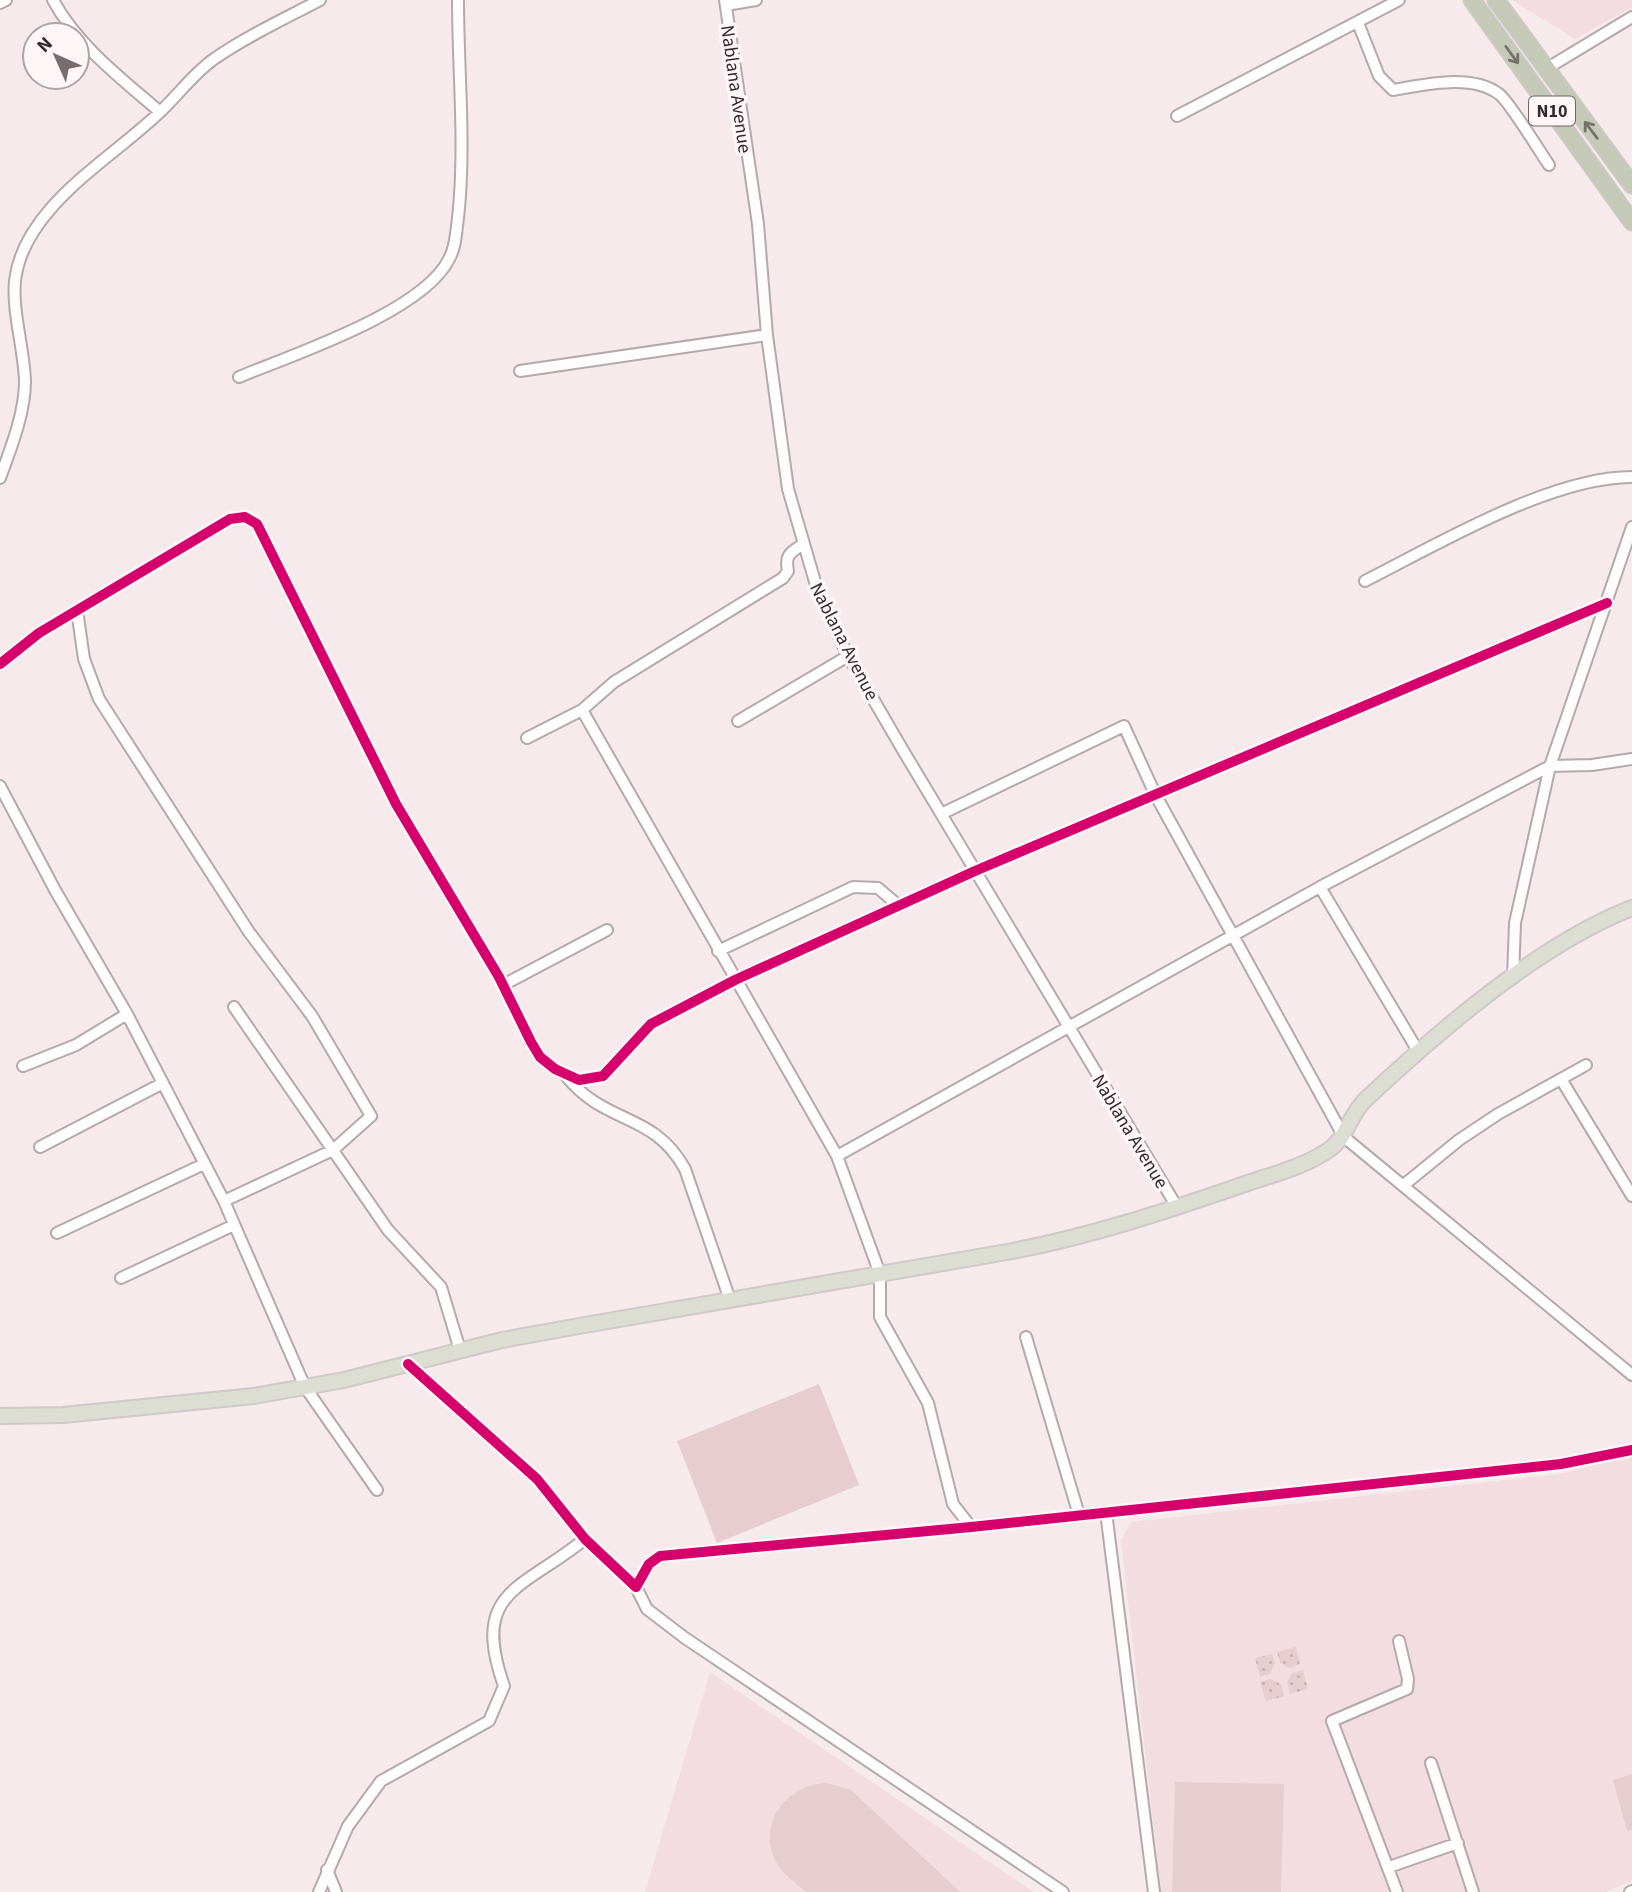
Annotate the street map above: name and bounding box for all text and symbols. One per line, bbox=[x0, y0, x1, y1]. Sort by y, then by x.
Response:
north arrow bbox=[21, 21, 91, 91]
street label: Nablana Avenue bbox=[713, 23, 758, 155]
text: N bbox=[31, 31, 59, 59]
one-way arrow bbox=[1505, 45, 1519, 64]
road number: N10 bbox=[1529, 96, 1575, 126]
one-way arrow bbox=[1584, 121, 1599, 140]
street label: Nablana Avenue bbox=[802, 578, 885, 705]
street label: Nablana Avenue bbox=[1085, 1069, 1175, 1194]

